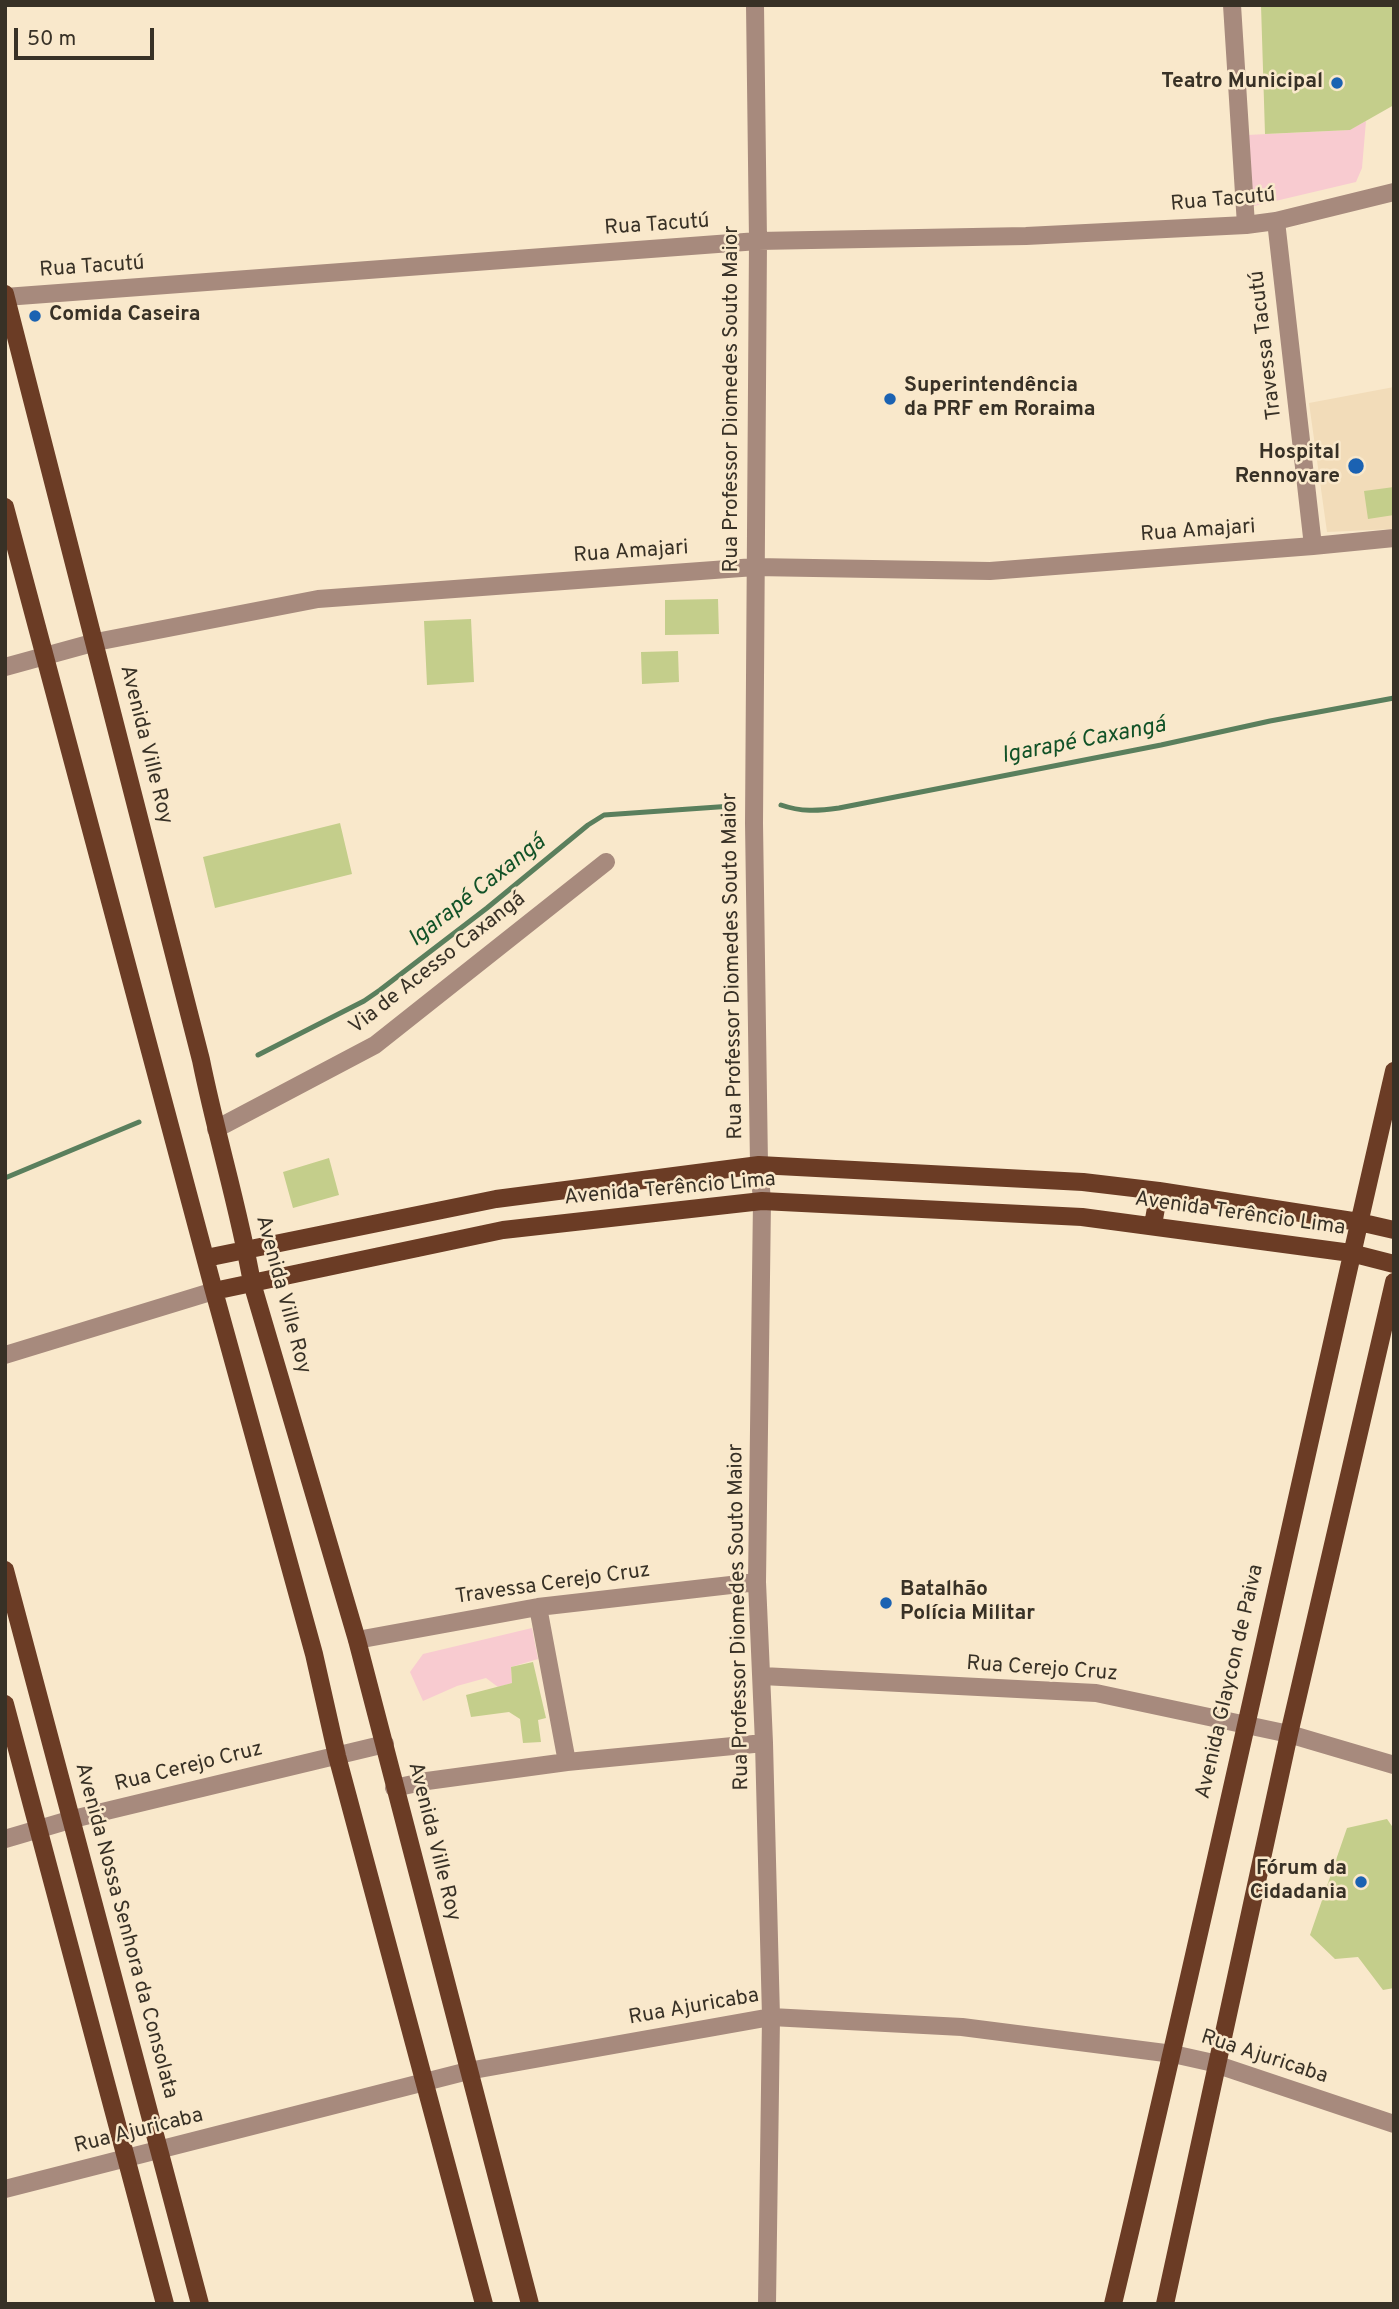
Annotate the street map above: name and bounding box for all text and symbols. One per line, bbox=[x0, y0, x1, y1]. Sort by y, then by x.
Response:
scale bar bbox=[18, 14, 158, 58]
text: 50 m bbox=[27, 26, 76, 53]
place label: Teatro Municipal bbox=[1161, 70, 1323, 96]
marker: Teatro Municipal bbox=[1329, 75, 1345, 91]
street label: Rua Tacutú bbox=[1170, 184, 1276, 218]
street label: Rua Tacutú bbox=[604, 210, 710, 242]
street label: Rua Professor Diomedes Souto Maior bbox=[720, 225, 746, 573]
street label: Rua Tacutú bbox=[39, 252, 145, 284]
street label: Travessa Tacutú bbox=[1245, 269, 1289, 421]
place label: Comida Caseira bbox=[49, 303, 201, 329]
marker: Comida Caseira bbox=[27, 308, 43, 324]
place label: Superintendência da PRF em Roraima bbox=[904, 374, 1096, 424]
marker: Superintendência da PRF em Roraima bbox=[882, 391, 898, 407]
place label: Hospital Rennovare bbox=[1235, 441, 1340, 491]
marker: Hospital Rennovare bbox=[1346, 456, 1366, 476]
street label: Rua Amajari bbox=[1140, 515, 1256, 549]
street label: Rua Amajari bbox=[573, 536, 689, 570]
street label: Avenida Ville Roy bbox=[113, 663, 177, 827]
water label: Igarapé Caxangá bbox=[1000, 713, 1168, 771]
street label: Rua Professor Diomedes Souto Maior bbox=[718, 792, 750, 1140]
water label: Igarapé Caxangá bbox=[404, 830, 552, 954]
street label: Via de Acesso Caxangá bbox=[345, 887, 531, 1041]
street label: Avenida Terêncio Lima bbox=[563, 1168, 777, 1212]
street label: Avenida Terêncio Lima bbox=[1133, 1188, 1347, 1242]
street label: Avenida Ville Roy bbox=[249, 1213, 315, 1377]
street label: Rua Professor Diomedes Souto Maior bbox=[724, 1443, 756, 1791]
street label: Travessa Cerejo Cruz bbox=[454, 1559, 652, 1611]
street label: Avenida Glaycon de Paiva bbox=[1192, 1562, 1270, 1802]
place label: Batalhão Polícia Militar bbox=[900, 1578, 1035, 1628]
marker: Batalhão Polícia Militar bbox=[878, 1595, 894, 1611]
street label: Rua Cerejo Cruz bbox=[965, 1652, 1119, 1688]
street label: Rua Cerejo Cruz bbox=[112, 1737, 266, 1799]
street label: Avenida Nossa Senhora da Consolata bbox=[68, 1760, 182, 2102]
street label: Avenida Ville Roy bbox=[401, 1760, 465, 1924]
place label: Fórum da Cidadania bbox=[1250, 1857, 1347, 1907]
marker: Fórum da Cidadania bbox=[1353, 1874, 1369, 1890]
street label: Rua Ajuricaba bbox=[627, 1984, 761, 2032]
street label: Rua Ajuricaba bbox=[1197, 2026, 1331, 2090]
street label: Rua Ajuricaba bbox=[72, 2104, 206, 2160]

